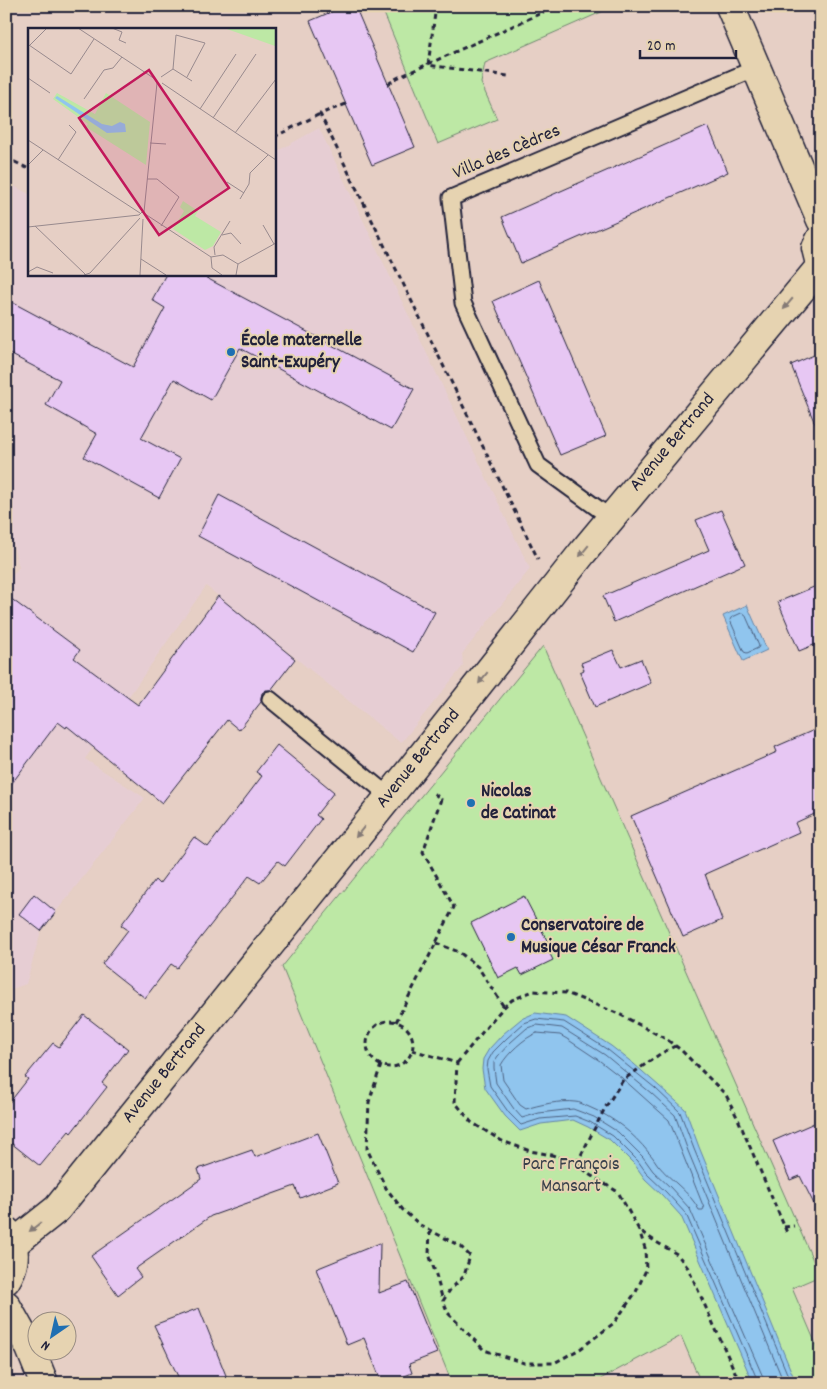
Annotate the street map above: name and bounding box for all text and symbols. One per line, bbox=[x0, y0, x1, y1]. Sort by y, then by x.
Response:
inset map bbox=[28, 28, 275, 275]
scale bar bbox=[640, 28, 736, 60]
text: 20 m bbox=[647, 36, 675, 58]
street label: Villa des Cèdres bbox=[449, 118, 565, 188]
one-way arrow bbox=[783, 298, 794, 311]
place label: École maternelle Saint-Exupéry bbox=[241, 328, 362, 377]
marker: École maternelle Saint-Exupéry bbox=[225, 346, 237, 358]
street label: Avenue Bertrand bbox=[624, 388, 722, 498]
one-way arrow bbox=[579, 544, 590, 557]
one-way arrow bbox=[478, 671, 488, 685]
street label: Avenue Bertrand bbox=[370, 703, 468, 815]
place label: Nicolas de Catinat bbox=[481, 779, 556, 828]
marker: Nicolas de Catinat bbox=[465, 797, 477, 809]
one-way arrow bbox=[354, 826, 365, 839]
place label: Conservatoire de Musique César Franck bbox=[521, 913, 676, 962]
marker: Conservatoire de Musique César Franck bbox=[505, 931, 517, 943]
street label: Avenue Bertrand bbox=[116, 1018, 214, 1130]
park label: Parc François Mansart bbox=[522, 1152, 620, 1201]
one-way arrow bbox=[29, 1221, 42, 1232]
north arrow bbox=[28, 1312, 78, 1362]
text: N bbox=[37, 1335, 54, 1355]

